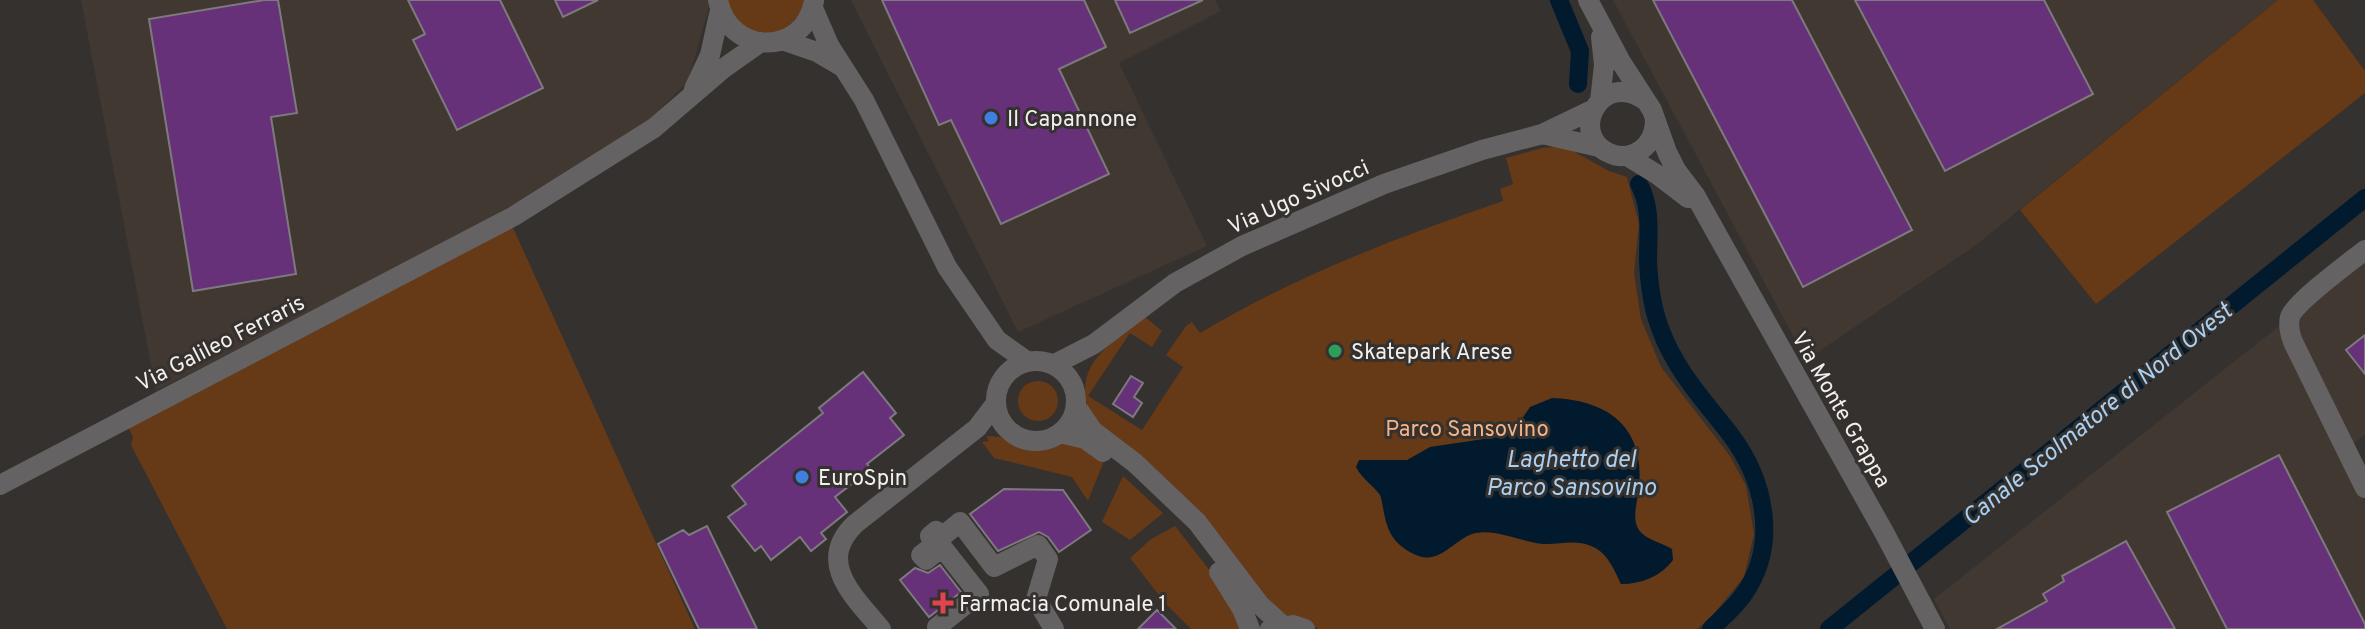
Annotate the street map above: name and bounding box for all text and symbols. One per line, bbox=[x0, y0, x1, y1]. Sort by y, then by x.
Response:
place label: Il Capannone bbox=[1007, 107, 1137, 134]
marker: Il Capannone bbox=[982, 109, 1000, 127]
street label: Via Ugo Sivocci bbox=[1224, 155, 1374, 242]
street label: Via Galileo Ferraris bbox=[132, 290, 310, 398]
water label: Canale Scolmatore di Nord Ovest bbox=[1957, 296, 2240, 534]
street label: Via Monte Grappa bbox=[1784, 328, 1895, 493]
place label: Skatepark Arese bbox=[1351, 340, 1512, 367]
marker: Skatepark Arese bbox=[1326, 342, 1344, 360]
park label: Parco Sansovino bbox=[1385, 417, 1549, 444]
water label: Laghetto del Parco Sansovino bbox=[1486, 446, 1656, 504]
place label: EuroSpin bbox=[818, 466, 907, 493]
marker: EuroSpin bbox=[793, 468, 811, 486]
place label: Farmacia Comunale 1 bbox=[959, 592, 1167, 619]
marker: Farmacia Comunale 1 bbox=[934, 594, 952, 612]

